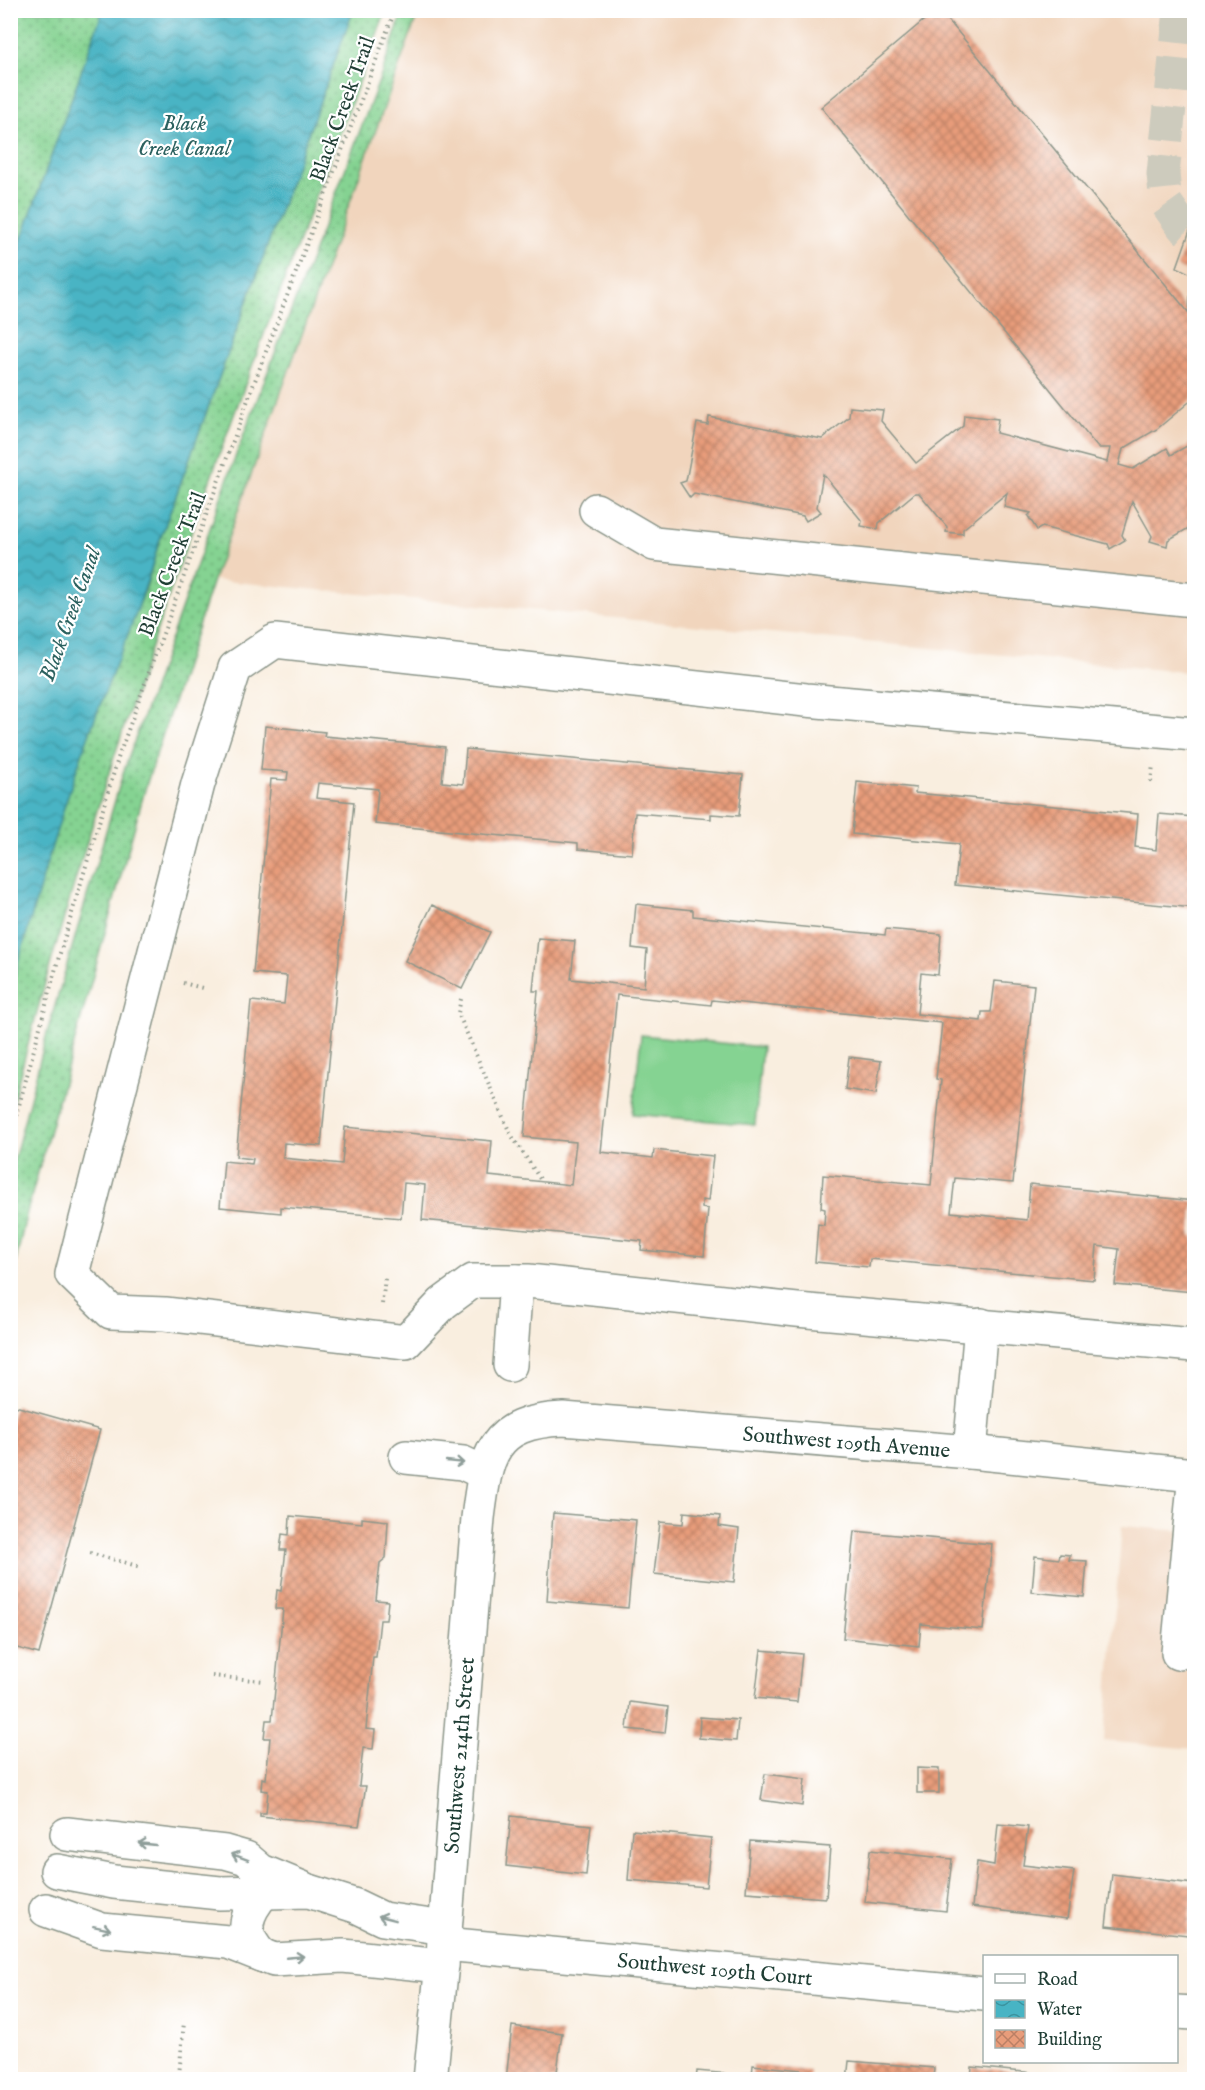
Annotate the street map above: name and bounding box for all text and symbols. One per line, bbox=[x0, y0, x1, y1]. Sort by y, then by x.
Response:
street label: Black Creek Trail bbox=[305, 33, 382, 186]
water label: Black Creek Canal bbox=[138, 110, 232, 163]
street label: Black Creek Trail bbox=[133, 488, 214, 641]
water label: Black Creek Canal bbox=[34, 542, 109, 686]
street label: Southwest 109th Avenue bbox=[742, 1422, 951, 1465]
one-way arrow bbox=[444, 1457, 464, 1468]
street label: Southwest 214th Street bbox=[439, 1656, 482, 1855]
one-way arrow bbox=[138, 1838, 158, 1849]
one-way arrow bbox=[231, 1851, 250, 1862]
one-way arrow bbox=[378, 1912, 397, 1924]
one-way arrow bbox=[92, 1923, 111, 1935]
street label: Southwest 109th Court bbox=[616, 1948, 813, 1993]
one-way arrow bbox=[284, 1951, 304, 1962]
legend bbox=[983, 1955, 1178, 2063]
text: Road bbox=[1037, 1969, 1078, 1992]
text: Water bbox=[1037, 1999, 1082, 2022]
text: Building bbox=[1037, 2029, 1102, 2052]

